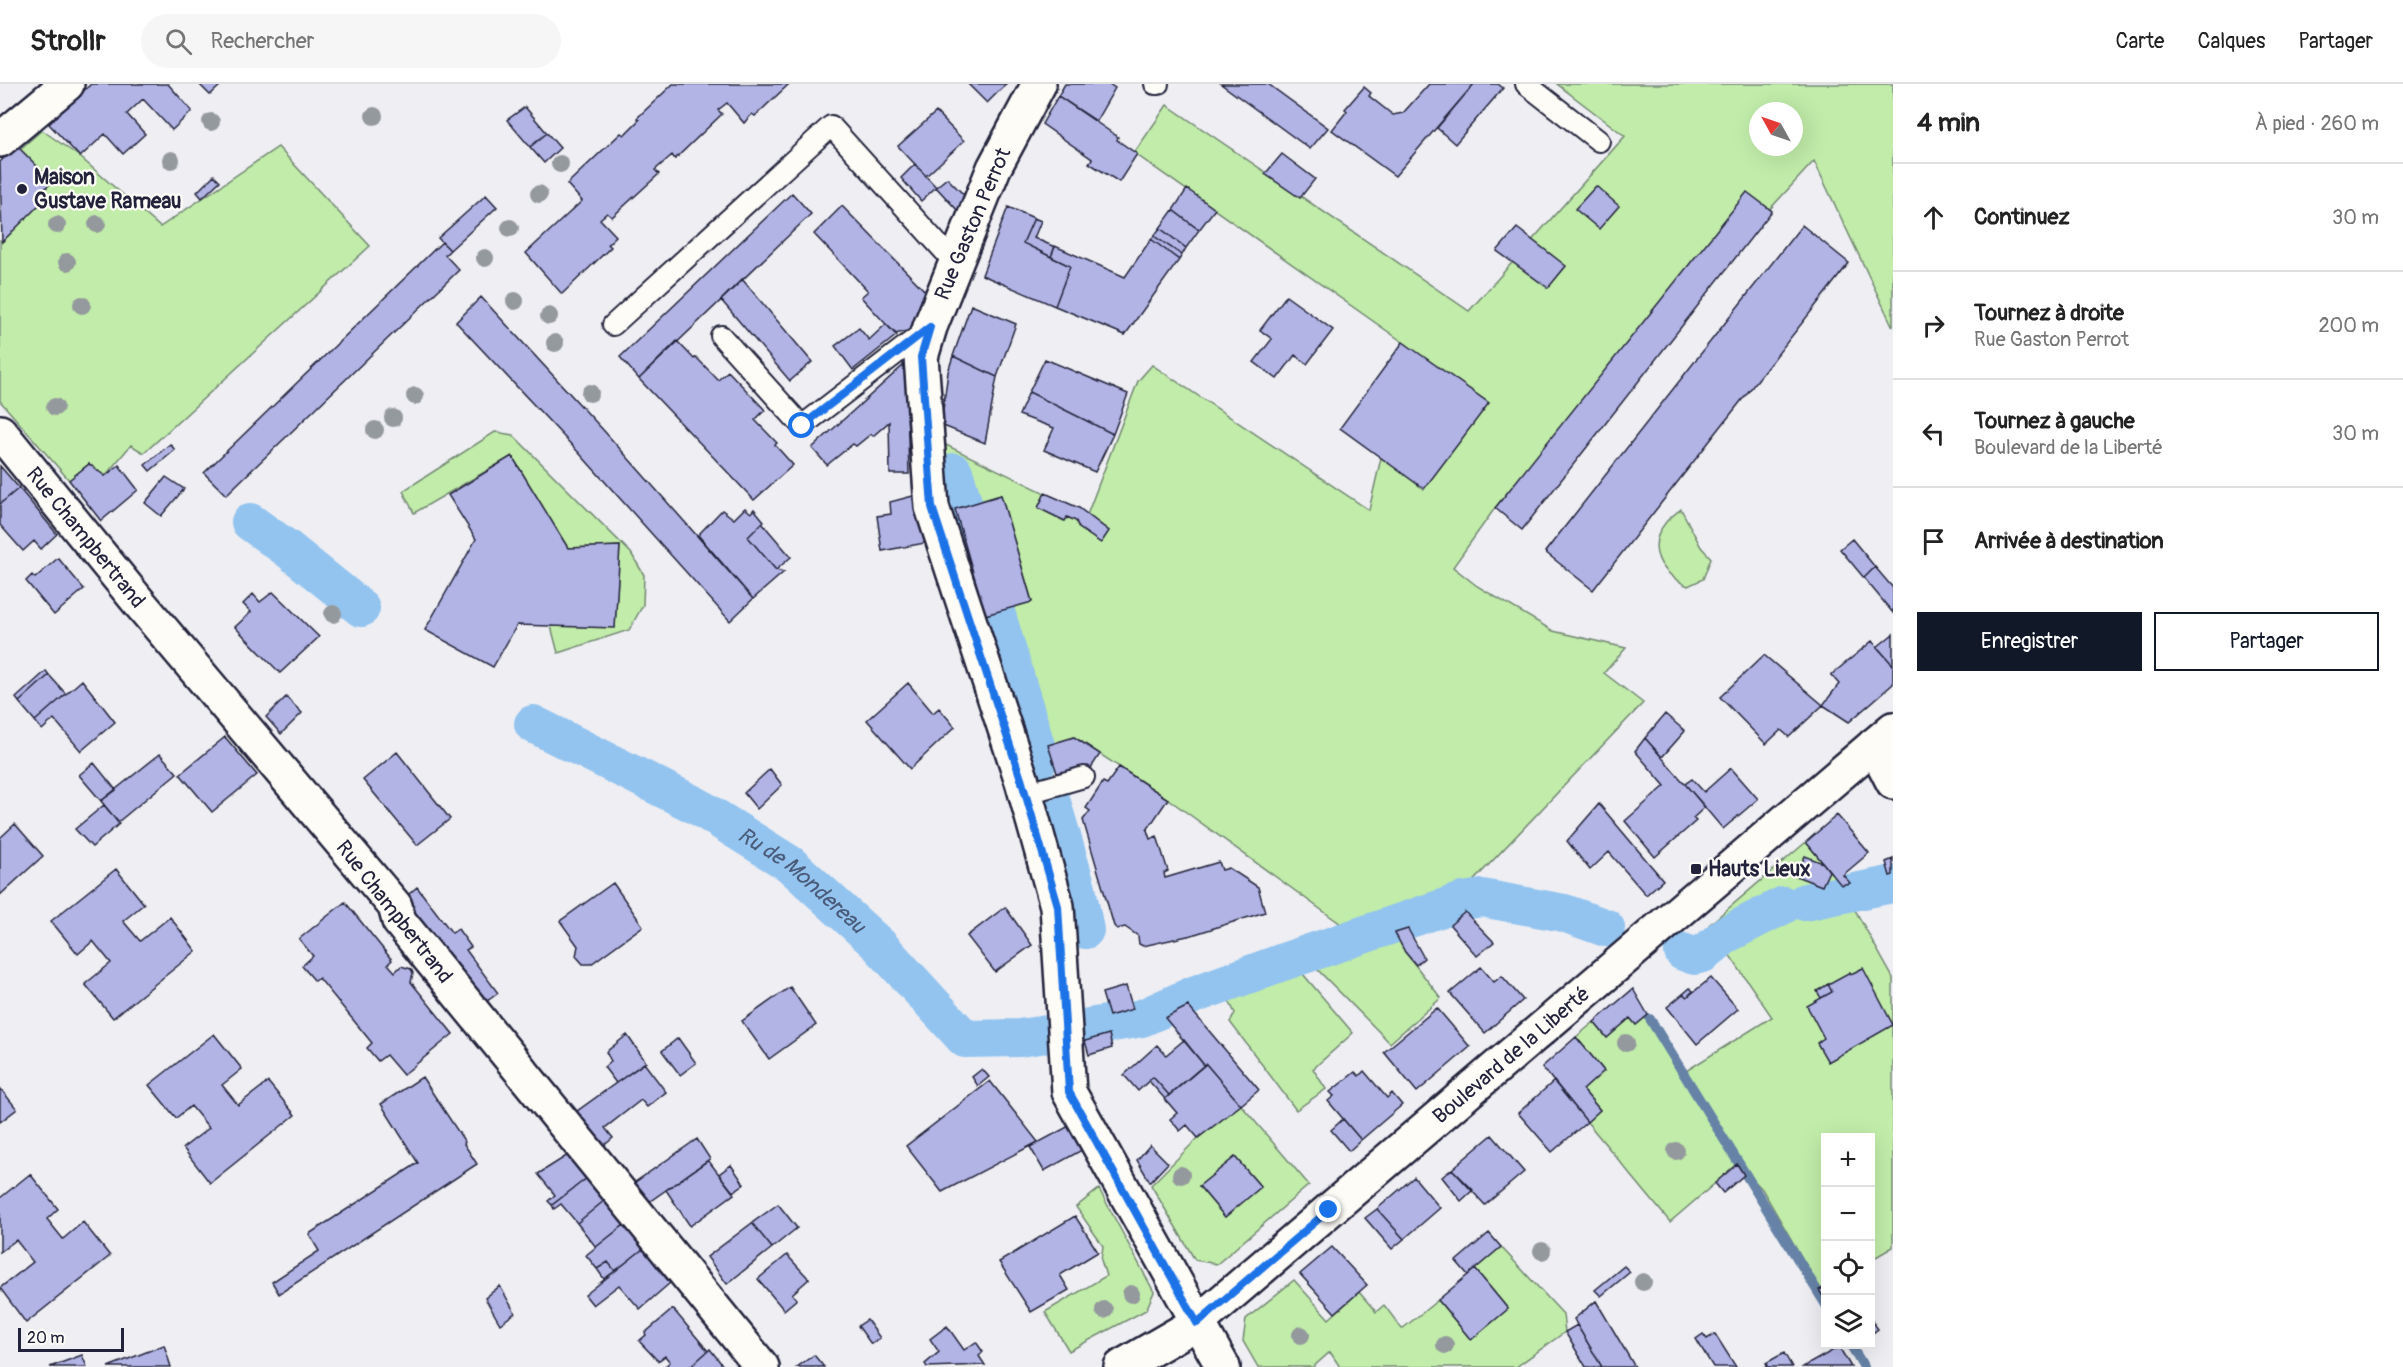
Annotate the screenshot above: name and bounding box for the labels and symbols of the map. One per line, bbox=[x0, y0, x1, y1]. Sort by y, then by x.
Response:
north arrow bbox=[1749, 102, 1803, 156]
street label: Rue Gaston Perrot bbox=[929, 143, 1017, 304]
place label: Maison Gustave Rameau bbox=[34, 164, 181, 215]
marker: Maison Gustave Rameau bbox=[15, 182, 29, 196]
route start bbox=[788, 412, 814, 438]
street label: Rue Champbertrand bbox=[20, 461, 151, 614]
water label: Ru de Mondereau bbox=[732, 821, 873, 941]
street label: Rue Champbertrand bbox=[330, 835, 458, 989]
place label: Hauts Lieux bbox=[1708, 856, 1811, 883]
marker: Hauts Lieux bbox=[1689, 862, 1703, 876]
street label: Boulevard de la Liberté bbox=[1427, 980, 1596, 1129]
route end bbox=[1315, 1196, 1341, 1222]
scale bar bbox=[18, 1325, 124, 1352]

